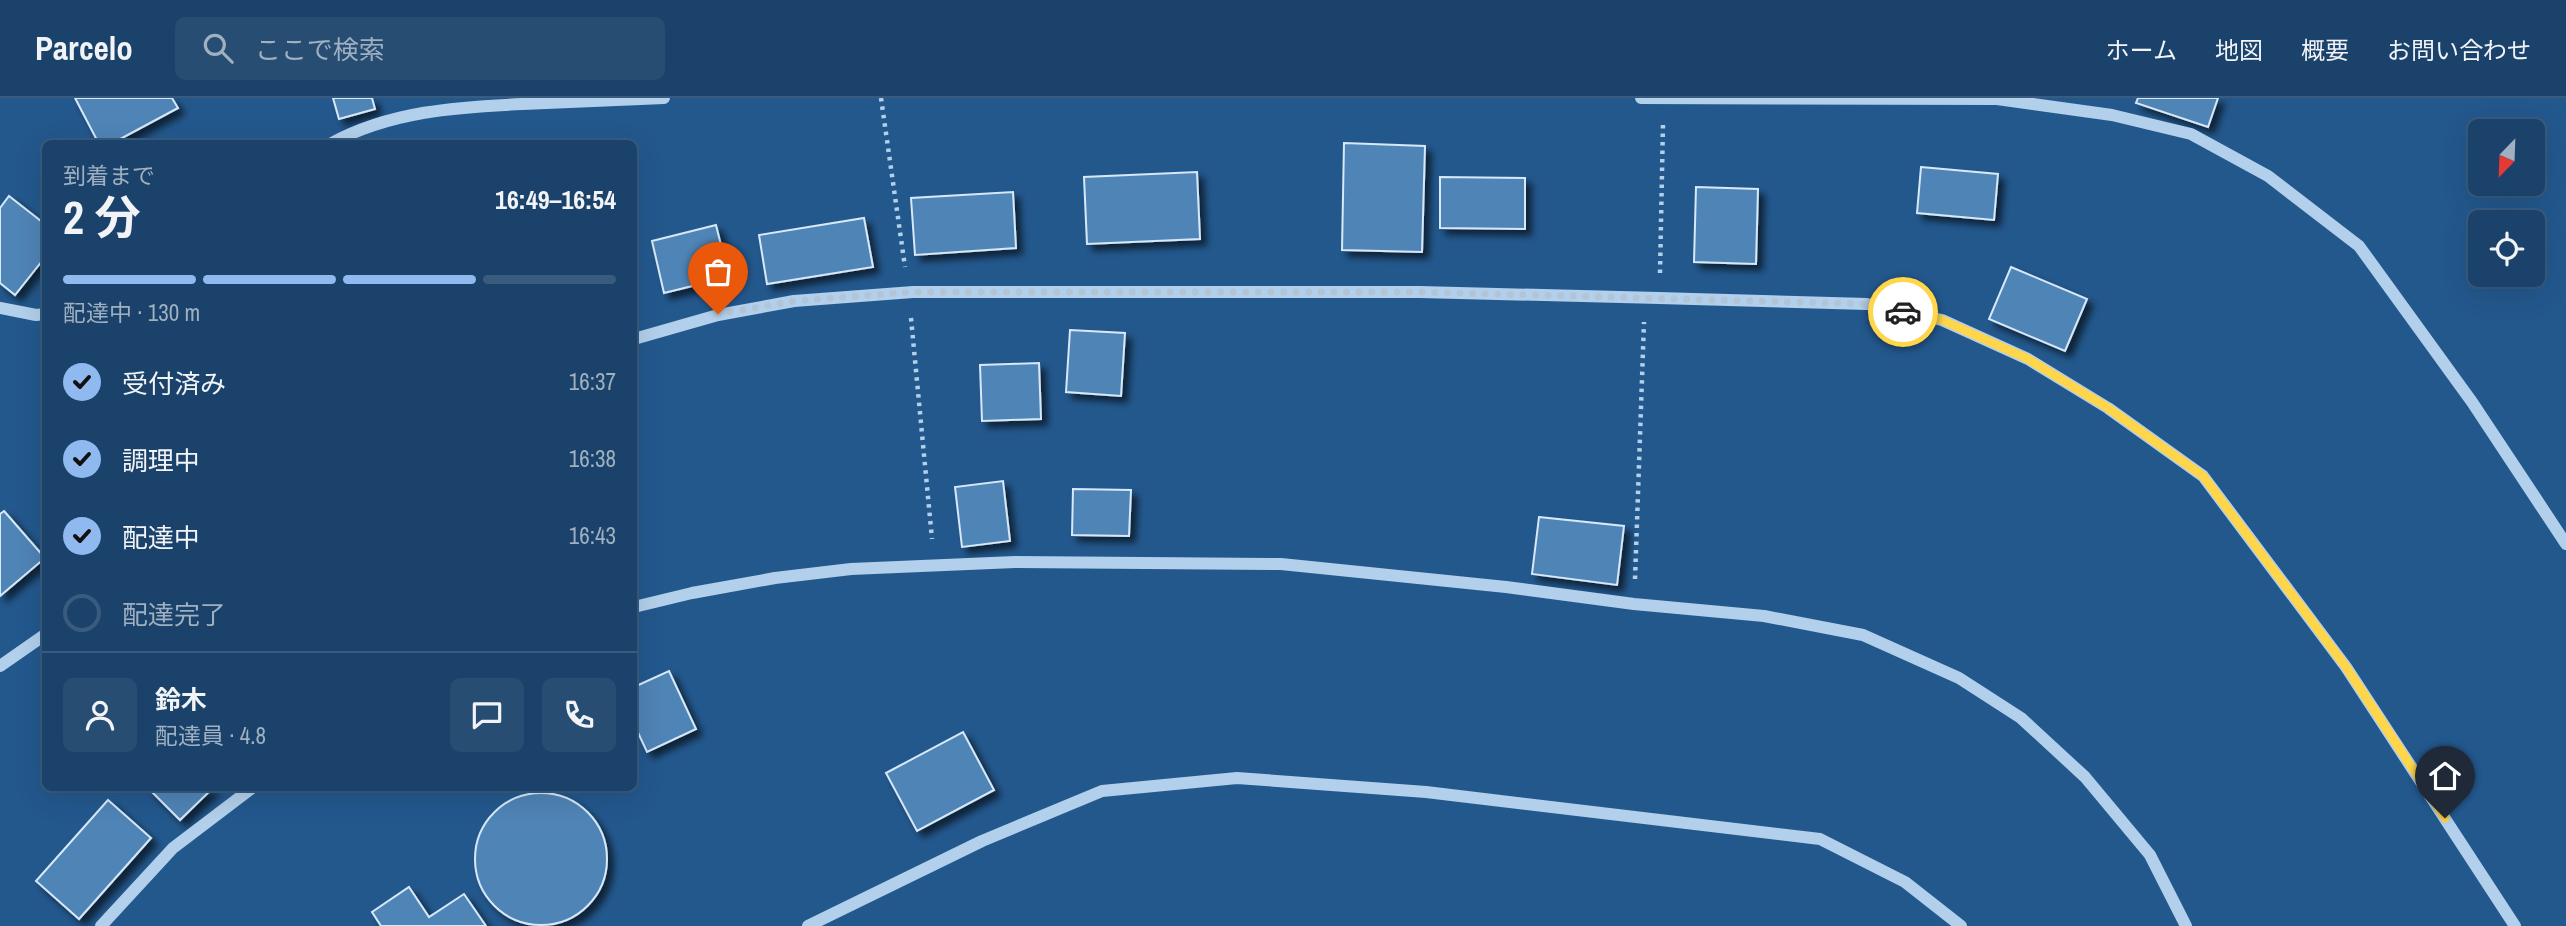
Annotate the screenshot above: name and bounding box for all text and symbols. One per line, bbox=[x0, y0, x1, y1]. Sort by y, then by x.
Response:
search box bbox=[175, 17, 665, 80]
text: Parcelo bbox=[35, 26, 133, 70]
icon: search bbox=[199, 29, 237, 67]
text: ここで検索 bbox=[255, 32, 385, 67]
text: ホーム bbox=[2106, 34, 2177, 66]
text: 地図 bbox=[2215, 34, 2263, 66]
text: 概要 bbox=[2301, 34, 2349, 66]
text: お問い合わせ bbox=[2387, 34, 2531, 66]
north arrow bbox=[2468, 119, 2544, 196]
map controls bbox=[2468, 119, 2545, 287]
text: 到着まで bbox=[63, 160, 155, 191]
text: 16:49–16:54 bbox=[495, 182, 616, 217]
text: 2 分 bbox=[63, 186, 140, 248]
button: locate bbox=[2468, 210, 2545, 287]
pin bbox=[688, 242, 748, 314]
icon: bag bbox=[699, 253, 737, 291]
courier bbox=[1868, 277, 1938, 347]
icon: car bbox=[1884, 293, 1922, 331]
text: 配達中 · 130 m bbox=[63, 297, 200, 328]
icon: check bbox=[63, 363, 101, 401]
text: 受付済み bbox=[122, 366, 226, 401]
text: 16:37 bbox=[569, 366, 616, 397]
icon: check bbox=[63, 440, 101, 478]
text: 調理中 bbox=[122, 443, 200, 478]
text: 16:38 bbox=[569, 443, 616, 474]
icon: check bbox=[63, 517, 101, 555]
text: 配達中 bbox=[122, 520, 200, 555]
text: 16:43 bbox=[569, 520, 616, 551]
text: 配達完了 bbox=[122, 597, 226, 632]
button: person bbox=[63, 678, 137, 752]
button: chat bbox=[450, 678, 524, 752]
button: phone bbox=[542, 678, 616, 752]
text: 鈴木 bbox=[155, 682, 207, 717]
text: 配達員 · 4.8 bbox=[155, 720, 266, 751]
pin bbox=[2415, 746, 2475, 818]
icon: home bbox=[2426, 757, 2464, 795]

